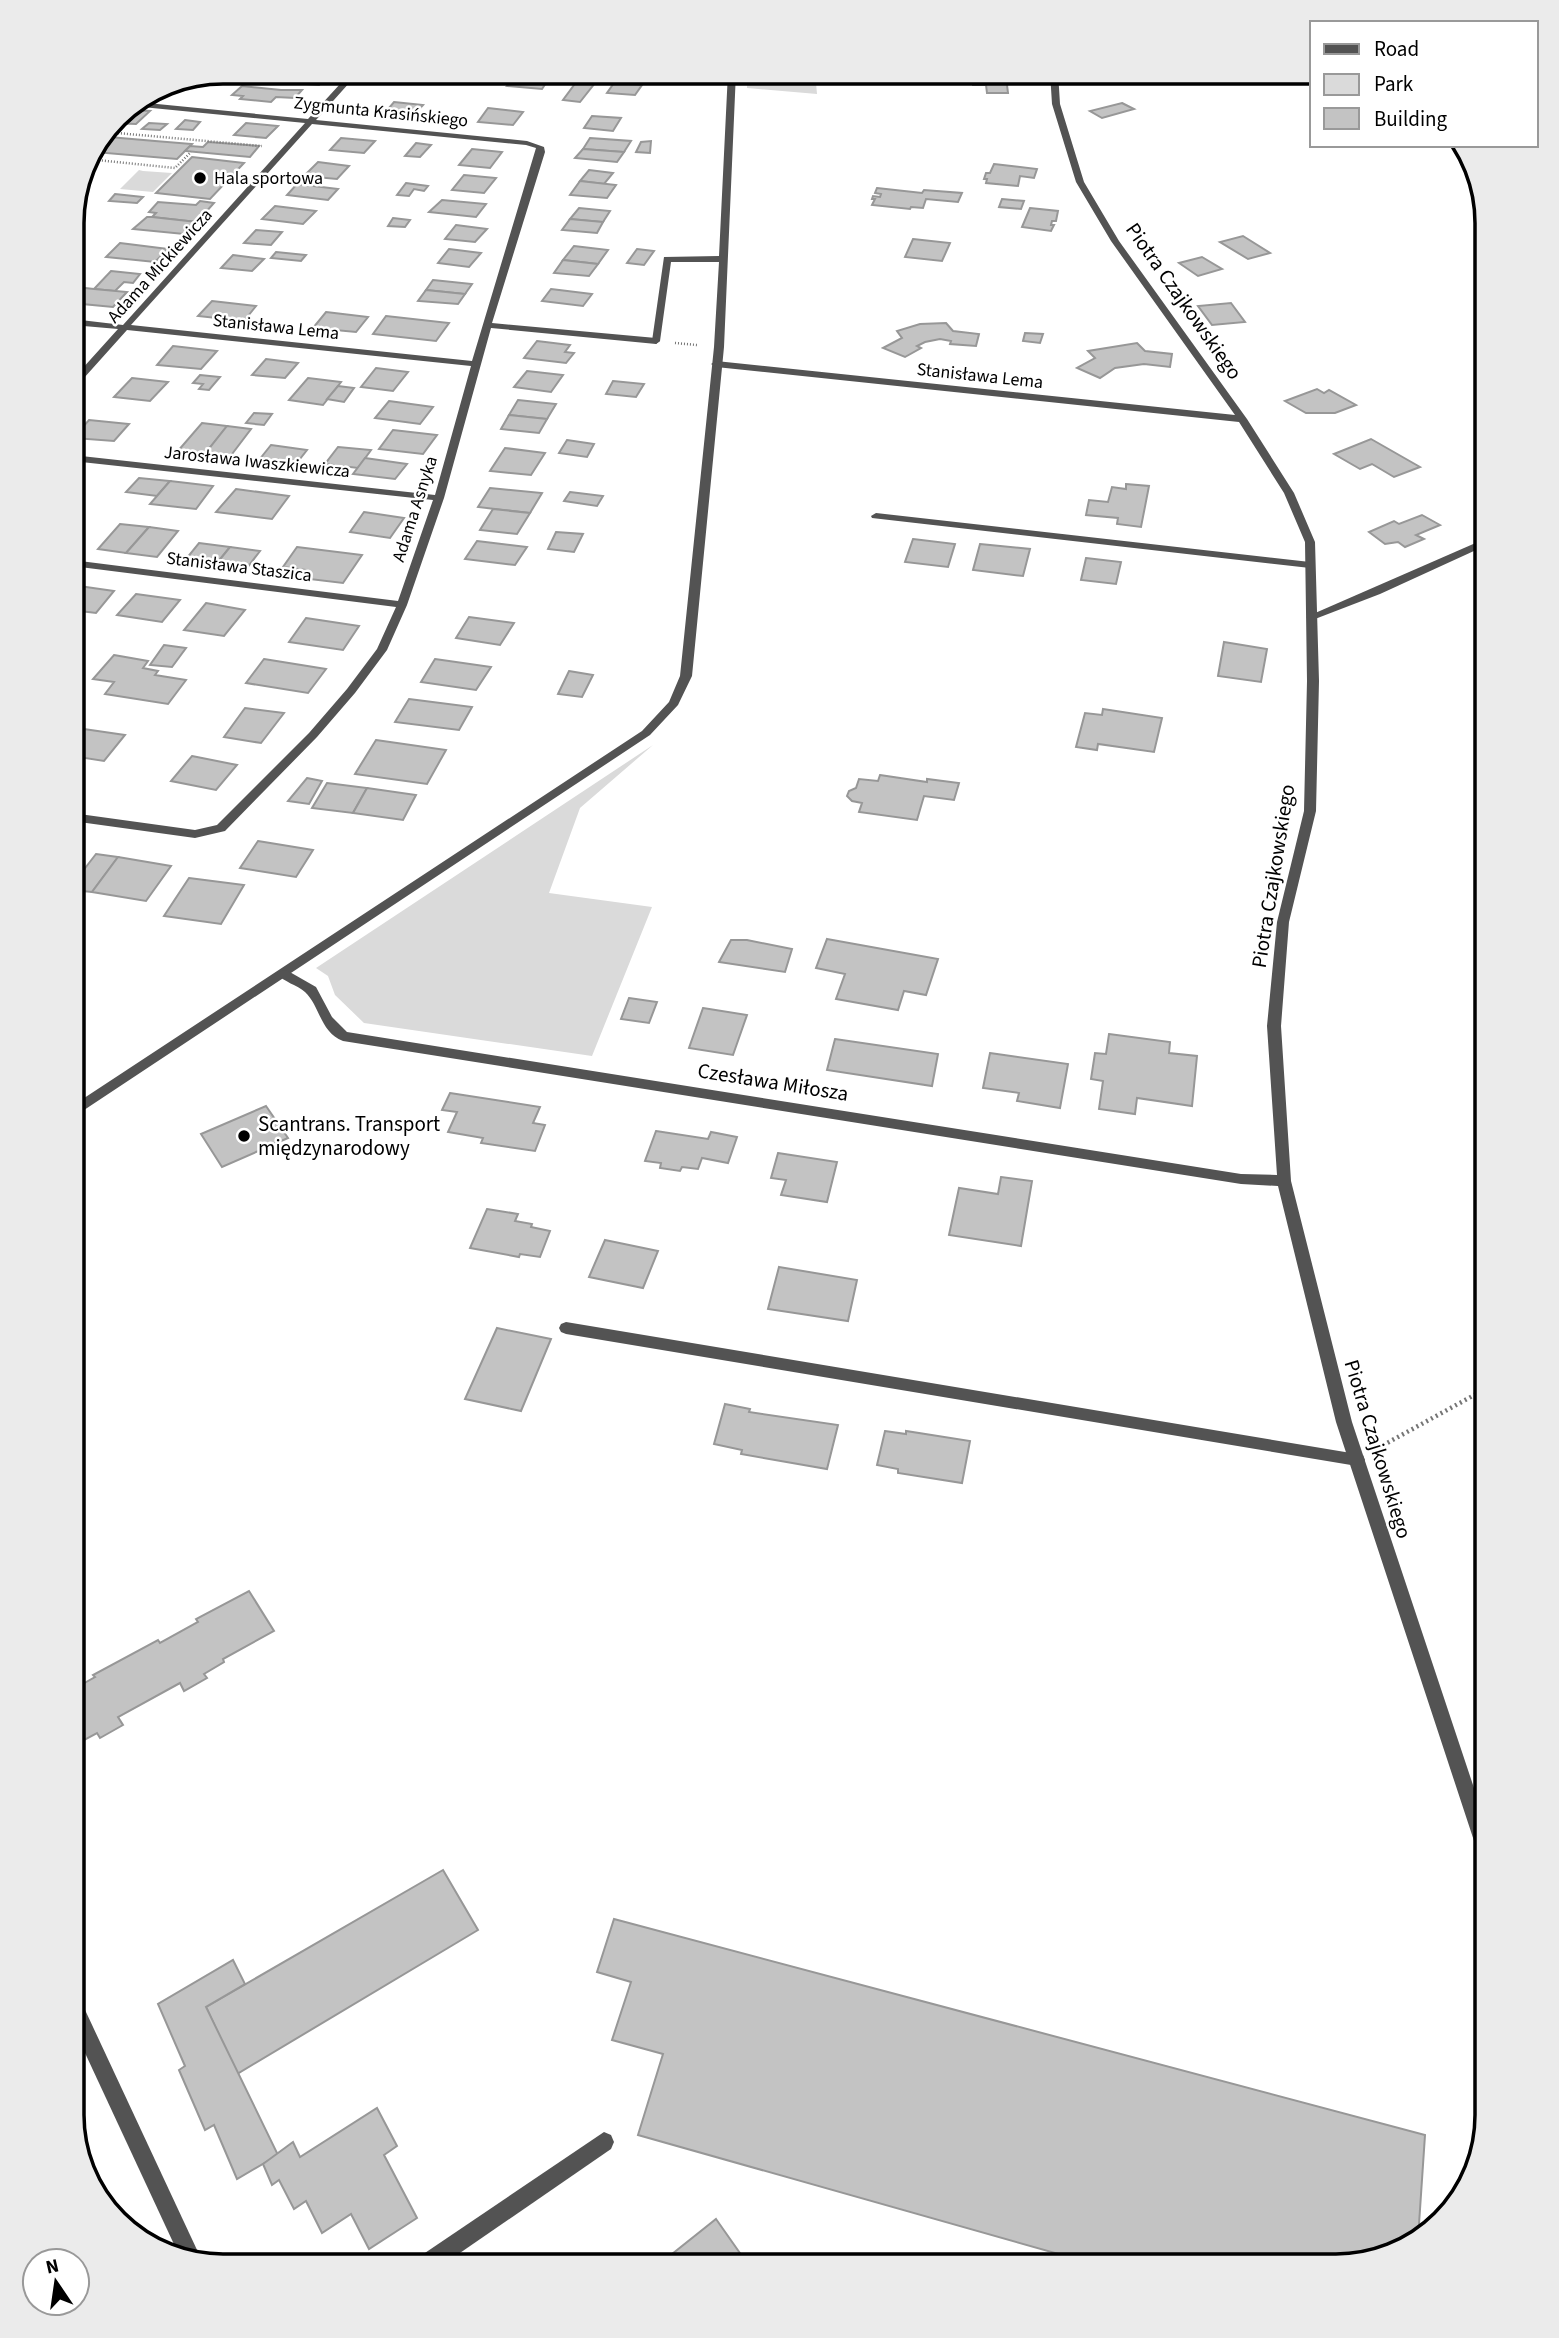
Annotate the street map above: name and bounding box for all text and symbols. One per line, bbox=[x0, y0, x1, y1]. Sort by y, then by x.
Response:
legend bbox=[1310, 21, 1538, 147]
text: Road bbox=[1374, 34, 1419, 64]
text: Park bbox=[1374, 69, 1414, 99]
street label: Zygmunta Krasińskiego bbox=[293, 90, 469, 134]
text: Building bbox=[1374, 104, 1448, 134]
place label: Hala sportowa bbox=[214, 166, 323, 191]
marker: Hala sportowa bbox=[192, 170, 208, 186]
street label: Adama Mickiewicza bbox=[102, 203, 218, 329]
street label: Piotra Czajkowskiego bbox=[1118, 216, 1250, 386]
street label: Stanisława Lema bbox=[211, 308, 341, 346]
street label: Stanisława Lema bbox=[915, 357, 1045, 395]
street label: Jarosława Iwaszkiewicza bbox=[163, 440, 351, 484]
street label: Adama Asnyka bbox=[386, 453, 444, 565]
street label: Stanisława Staszica bbox=[165, 546, 313, 588]
street label: Piotra Czajkowskiego bbox=[1244, 782, 1302, 970]
street label: Czesława Miłosza bbox=[695, 1055, 851, 1109]
place label: Scantrans. Transport międzynarodowy bbox=[258, 1109, 440, 1163]
marker: Scantrans. Transport międzynarodowy bbox=[236, 1128, 252, 1144]
street label: Piotra Czajkowskiego bbox=[1337, 1356, 1419, 1542]
north arrow bbox=[21, 2247, 91, 2317]
text: N bbox=[43, 2252, 62, 2281]

